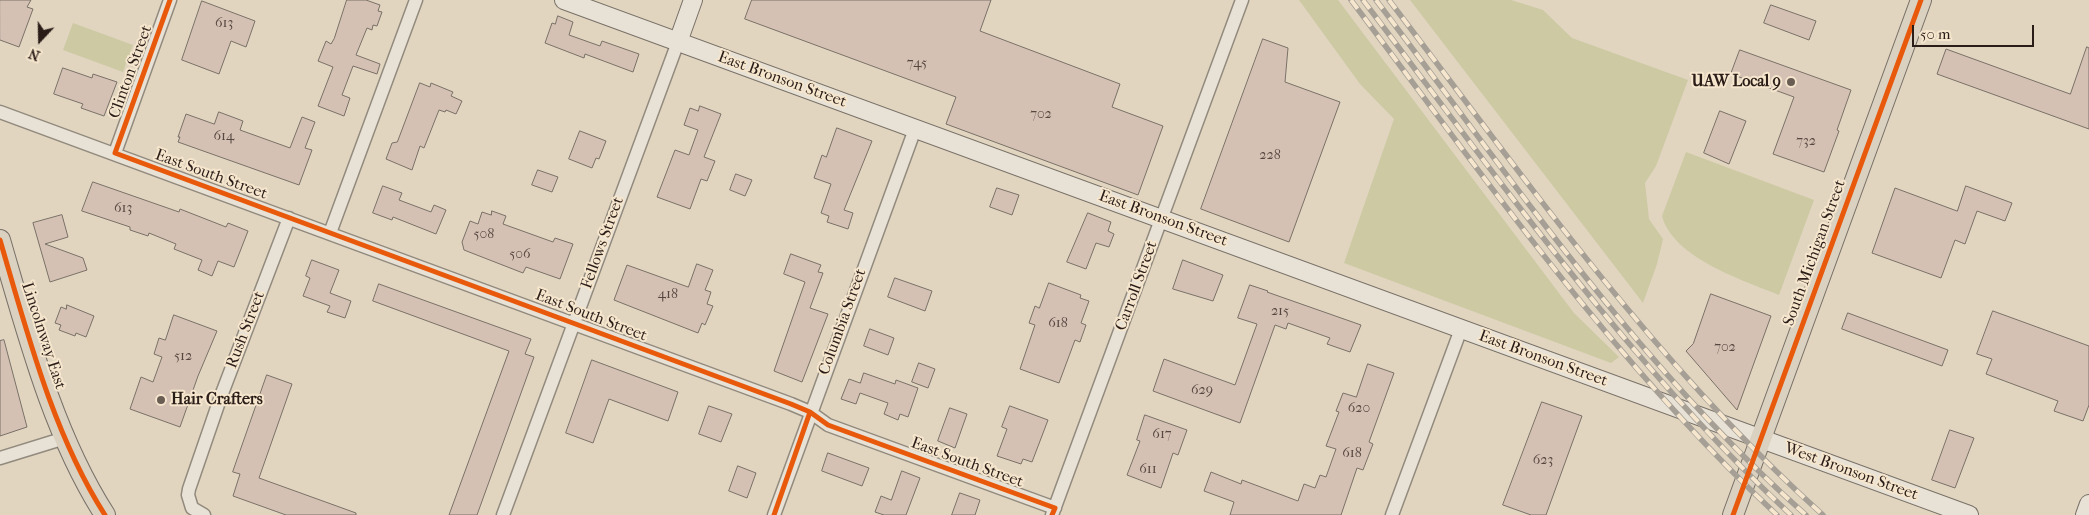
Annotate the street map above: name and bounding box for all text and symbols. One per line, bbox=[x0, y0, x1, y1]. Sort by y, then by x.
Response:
north arrow bbox=[15, 15, 65, 65]
scale bar bbox=[1914, 15, 2036, 47]
house number: 613 bbox=[215, 16, 233, 32]
street label: Clinton Street bbox=[105, 23, 157, 121]
text: 50 m bbox=[1920, 25, 1950, 43]
text: N bbox=[26, 45, 42, 64]
street label: East Bronson Street bbox=[715, 48, 849, 112]
house number: 745 bbox=[907, 56, 927, 72]
place label: UAW Local 9 bbox=[1692, 72, 1781, 92]
marker: UAW Local 9 bbox=[1785, 76, 1797, 88]
house number: 702 bbox=[1030, 107, 1052, 123]
house number: 614 bbox=[214, 129, 234, 145]
house number: 732 bbox=[1796, 134, 1816, 150]
street label: East South Street bbox=[152, 146, 270, 204]
house number: 228 bbox=[1259, 148, 1281, 164]
street label: South Michigan Street bbox=[1780, 177, 1850, 329]
street label: East Bronson Street bbox=[1096, 187, 1230, 251]
street label: Fellows Street bbox=[577, 194, 629, 292]
house number: 613 bbox=[114, 201, 132, 217]
house number: 508 bbox=[474, 227, 494, 243]
street label: Carroll Street bbox=[1112, 238, 1162, 334]
house number: 506 bbox=[509, 247, 531, 263]
street label: Columbia Street bbox=[815, 266, 871, 378]
street label: Lincolnway East bbox=[17, 280, 69, 392]
street label: East South Street bbox=[533, 286, 649, 346]
house number: 418 bbox=[658, 287, 678, 303]
street label: Rush Street bbox=[223, 289, 269, 371]
house number: 215 bbox=[1271, 304, 1289, 320]
house number: 618 bbox=[1048, 316, 1068, 332]
street label: East Bronson Street bbox=[1476, 327, 1610, 391]
house number: 702 bbox=[1714, 340, 1736, 356]
house number: 512 bbox=[174, 349, 192, 365]
house number: 629 bbox=[1191, 383, 1213, 399]
place label: Hair Crafters bbox=[171, 390, 263, 410]
marker: Hair Crafters bbox=[155, 394, 167, 406]
house number: 620 bbox=[1348, 401, 1370, 417]
house number: 617 bbox=[1152, 427, 1172, 443]
street label: East South Street bbox=[908, 434, 1026, 492]
street label: West Bronson Street bbox=[1782, 439, 1920, 505]
house number: 618 bbox=[1342, 446, 1362, 462]
house number: 623 bbox=[1533, 453, 1553, 469]
house number: 611 bbox=[1139, 462, 1157, 478]

